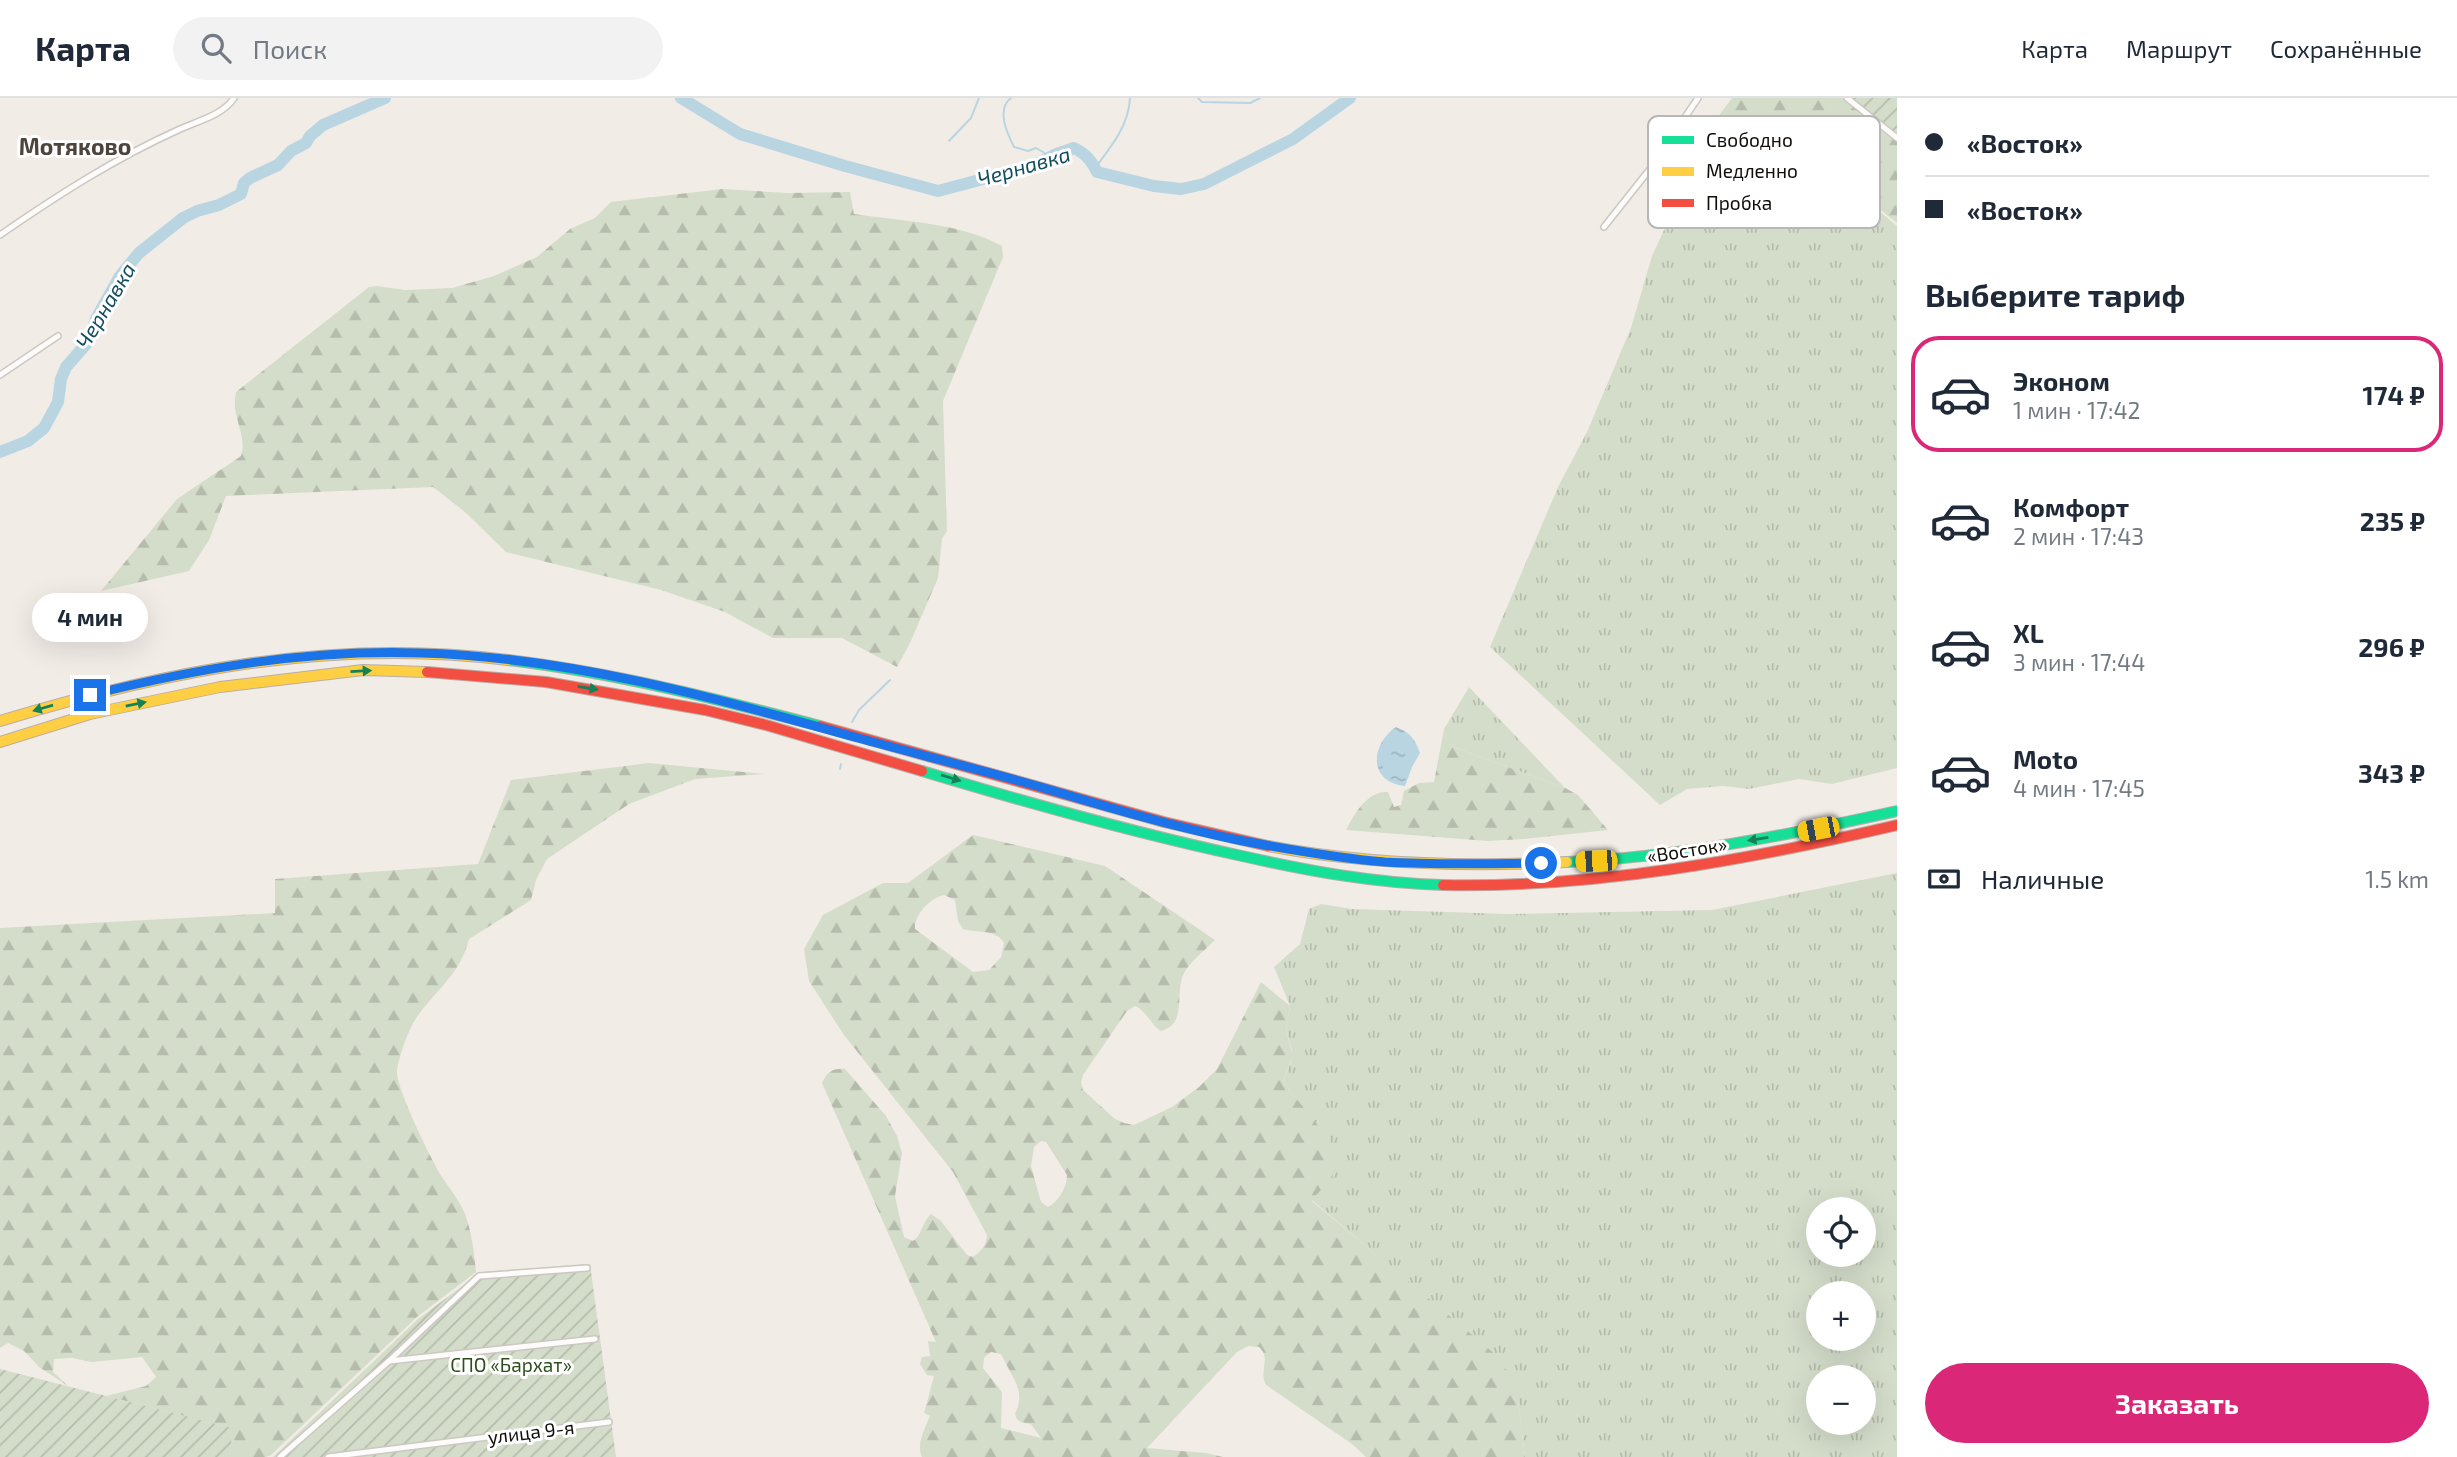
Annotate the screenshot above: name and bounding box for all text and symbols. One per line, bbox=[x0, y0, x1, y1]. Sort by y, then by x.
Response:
search box bbox=[173, 17, 663, 80]
text: Карта bbox=[35, 28, 131, 68]
icon: search bbox=[197, 29, 235, 67]
text: Поиск bbox=[253, 33, 327, 64]
text: Карта bbox=[2021, 34, 2088, 63]
text: Маршрут bbox=[2126, 34, 2232, 63]
text: Сохранённые bbox=[2270, 34, 2422, 63]
legend bbox=[1648, 116, 1880, 228]
text: «Восток» bbox=[1967, 127, 2083, 158]
text: Свободно bbox=[1706, 128, 1793, 151]
district label: Мотяково bbox=[19, 132, 131, 160]
water label: Чернавка bbox=[974, 140, 1073, 191]
text: Медленно bbox=[1706, 159, 1798, 182]
text: Пробка bbox=[1706, 191, 1772, 214]
text: «Восток» bbox=[1967, 194, 2083, 225]
water label: Чернавка bbox=[69, 258, 140, 353]
text: Выберите тариф bbox=[1925, 275, 2185, 313]
icon: car bbox=[1929, 363, 1992, 426]
text: Эконом bbox=[2013, 365, 2110, 396]
text: 174 ₽ bbox=[2362, 379, 2425, 410]
text: 1 мин · 17:42 bbox=[2013, 396, 2141, 424]
icon: car bbox=[1929, 489, 1992, 552]
text: Комфорт bbox=[2013, 491, 2129, 522]
text: 235 ₽ bbox=[2360, 505, 2425, 536]
text: 2 мин · 17:43 bbox=[2013, 522, 2144, 550]
callout: 4 мин bbox=[32, 594, 148, 642]
text: 4 мин bbox=[57, 603, 123, 631]
icon: car bbox=[1929, 615, 1992, 678]
text: XL bbox=[2013, 617, 2044, 648]
text: 296 ₽ bbox=[2358, 631, 2425, 662]
text: 3 мин · 17:44 bbox=[2013, 648, 2145, 676]
one-way arrow bbox=[350, 666, 372, 677]
route end bbox=[74, 679, 106, 711]
one-way arrow bbox=[577, 683, 599, 694]
one-way arrow bbox=[125, 698, 147, 709]
one-way arrow bbox=[32, 703, 54, 714]
icon: car bbox=[1929, 741, 1992, 804]
text: Moto bbox=[2013, 743, 2078, 774]
text: 343 ₽ bbox=[2358, 757, 2425, 788]
one-way arrow bbox=[941, 774, 962, 784]
text: 4 мин · 17:45 bbox=[2013, 774, 2145, 802]
car bbox=[1796, 815, 1841, 843]
street label: «Восток» bbox=[1645, 832, 1729, 867]
one-way arrow bbox=[1747, 834, 1769, 845]
route start bbox=[1525, 847, 1557, 879]
car bbox=[1575, 850, 1618, 872]
icon: cash bbox=[1925, 860, 1963, 898]
text: Наличные bbox=[1981, 863, 2104, 894]
text: 1.5 km bbox=[2365, 865, 2429, 893]
map controls bbox=[1806, 1197, 1876, 1435]
button: locate bbox=[1806, 1197, 1876, 1267]
button: + bbox=[1806, 1281, 1876, 1351]
park label: СПО «Бархат» bbox=[450, 1353, 572, 1376]
button: Заказать bbox=[1925, 1363, 2429, 1443]
button: − bbox=[1806, 1365, 1876, 1435]
street label: улица 9-я bbox=[486, 1415, 576, 1449]

